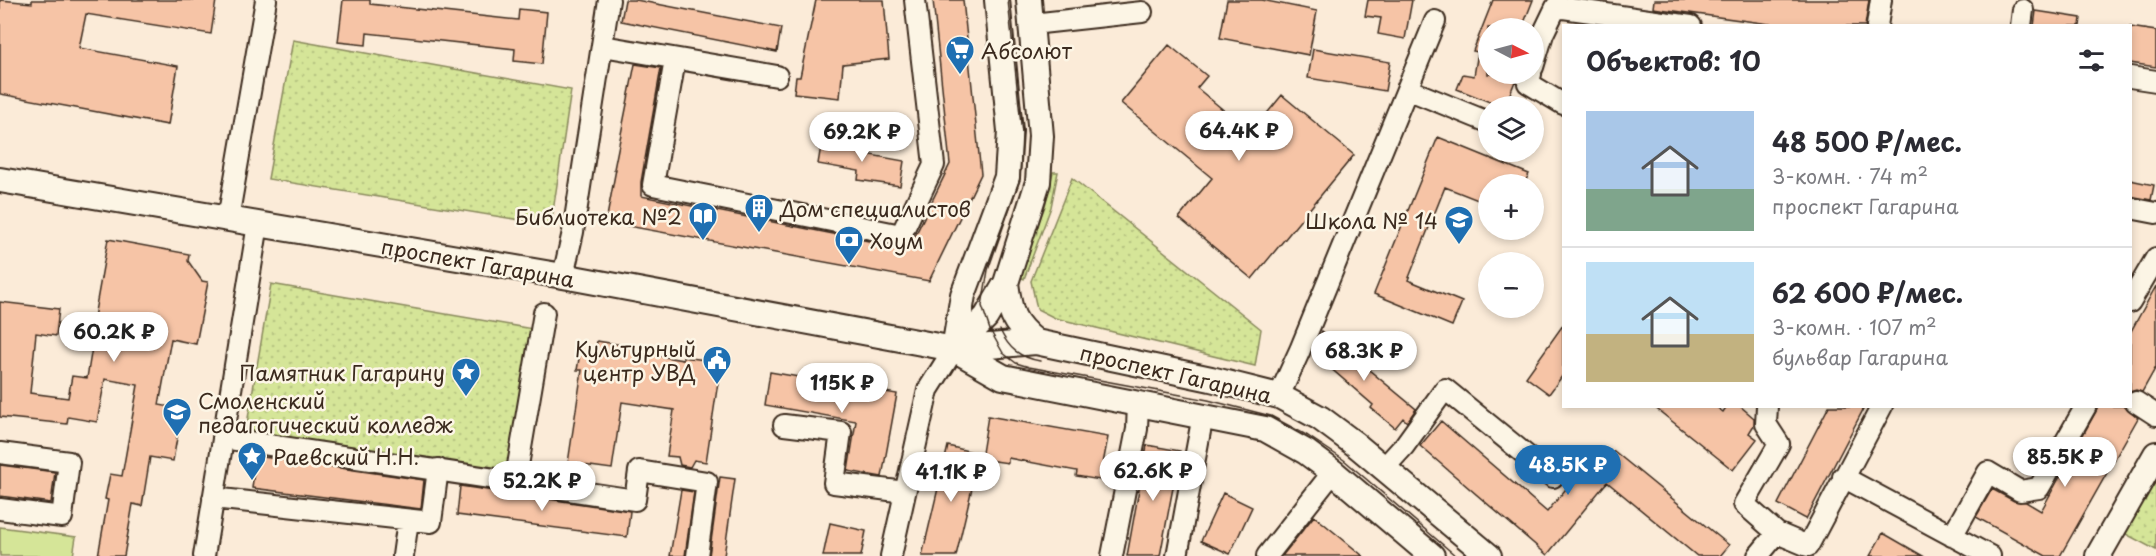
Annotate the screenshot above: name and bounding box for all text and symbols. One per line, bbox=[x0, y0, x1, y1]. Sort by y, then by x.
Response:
north arrow bbox=[1478, 18, 1544, 84]
map controls bbox=[1478, 18, 1544, 318]
supermarket icon: Абсолют bbox=[944, 34, 976, 76]
place label: Абсолют bbox=[981, 34, 1073, 66]
text: Объектов: 10 bbox=[1586, 41, 1761, 80]
icon: filters bbox=[2075, 44, 2108, 77]
button: layers bbox=[1478, 96, 1544, 162]
pin: 64.4K ₽ bbox=[1184, 111, 1294, 162]
pin: 69.2K ₽ bbox=[807, 112, 917, 163]
text: 64.4K ₽ bbox=[1199, 115, 1279, 145]
text: 69.2K ₽ bbox=[823, 116, 901, 146]
text: 48 500 ₽/мес. bbox=[1772, 122, 1962, 161]
icon: home bbox=[1634, 135, 1706, 207]
text: 3-комн. · 74 m² bbox=[1772, 161, 1928, 191]
button: + bbox=[1478, 174, 1544, 240]
text: проспект Гагарина bbox=[1772, 191, 1958, 221]
building icon: Дом специалистов bbox=[743, 192, 775, 234]
place label: Дом специалистов bbox=[779, 192, 971, 224]
place label: Библиотека №2 bbox=[515, 200, 682, 232]
library icon: Библиотека №2 bbox=[687, 200, 719, 242]
place label: Школа № 14 bbox=[1305, 204, 1438, 236]
school or university icon: Школа № 14 bbox=[1443, 204, 1475, 246]
bank icon: Хоум bbox=[833, 224, 865, 266]
place label: Хоум bbox=[870, 224, 924, 256]
street label: проспект Гагарина bbox=[379, 229, 578, 295]
button: − bbox=[1478, 252, 1544, 318]
text: 62 600 ₽/мес. bbox=[1772, 273, 1963, 312]
icon: home bbox=[1634, 286, 1706, 358]
pin: 60.2K ₽ bbox=[59, 312, 169, 363]
text: 3-комн. · 107 m² bbox=[1772, 312, 1937, 342]
text: 60.2K ₽ bbox=[73, 316, 155, 346]
pin: 68.3K ₽ bbox=[1309, 331, 1419, 382]
place label: Культурный центр УВД bbox=[575, 332, 696, 388]
street label: проспект Гагарина bbox=[1077, 335, 1276, 411]
text: 68.3K ₽ bbox=[1325, 335, 1403, 365]
text: бульвар Гагарина bbox=[1772, 342, 1948, 372]
public building icon: Культурный центр УВД bbox=[701, 344, 733, 386]
place label: Памятник Гагарину bbox=[239, 356, 445, 388]
place icon: Памятник Гагарину bbox=[450, 356, 482, 398]
pin: 115K ₽ bbox=[793, 363, 891, 414]
text: 115K ₽ bbox=[810, 367, 874, 397]
place label: Смоленский педагогический колледж bbox=[198, 384, 454, 440]
school or university icon: Смоленский педагогический колледж bbox=[161, 396, 193, 438]
pin: 85.5K ₽ bbox=[2010, 437, 2120, 488]
place icon: Раевский Н.Н. bbox=[236, 440, 268, 482]
place label: Раевский Н.Н. bbox=[273, 440, 419, 472]
text: 85.5K ₽ bbox=[2027, 441, 2103, 471]
pin: 48.5K ₽ bbox=[1513, 445, 1623, 496]
text: 48.5K ₽ bbox=[1529, 449, 1607, 479]
pin: 62.6K ₽ bbox=[1098, 451, 1208, 502]
pin: 41.1K ₽ bbox=[896, 452, 1006, 503]
text: 62.6K ₽ bbox=[1114, 455, 1192, 485]
text: 41.1K ₽ bbox=[915, 456, 987, 486]
pin: 52.2K ₽ bbox=[487, 461, 597, 512]
text: 52.2K ₽ bbox=[503, 465, 581, 495]

